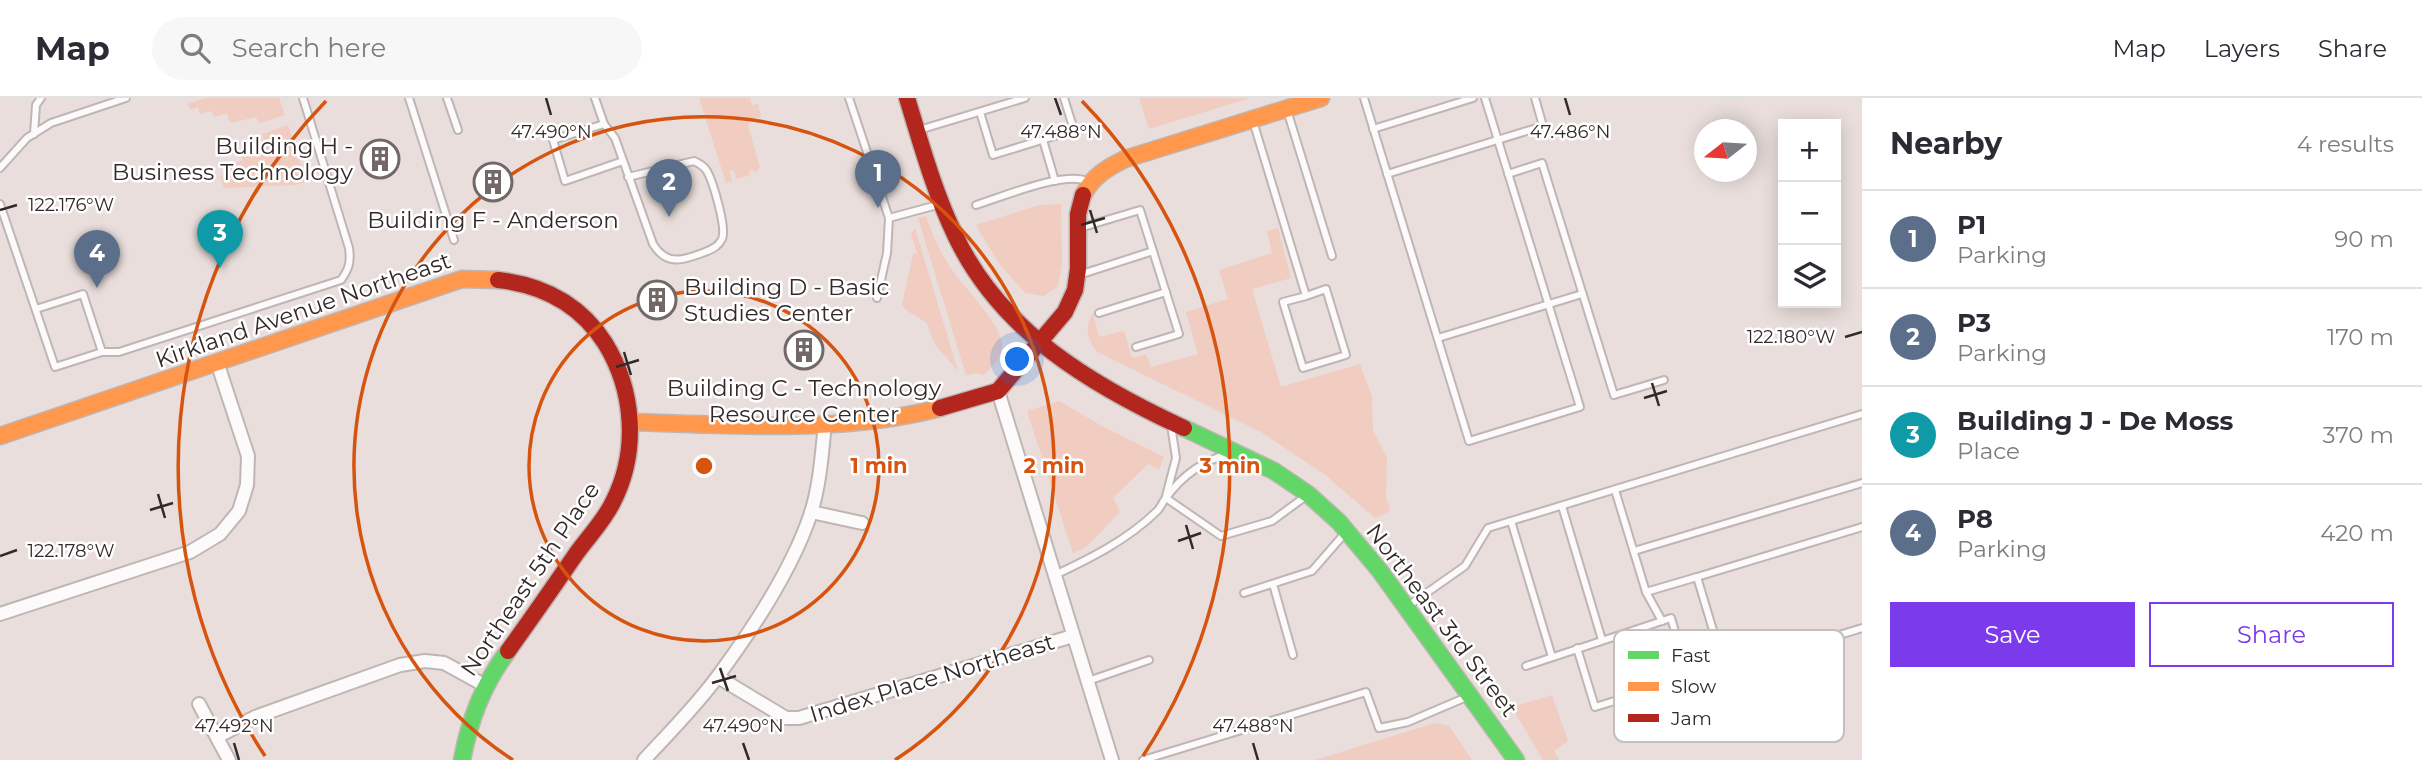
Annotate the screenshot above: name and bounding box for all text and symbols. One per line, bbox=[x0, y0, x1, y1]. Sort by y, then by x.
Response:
search box bbox=[152, 17, 642, 80]
text: Map bbox=[35, 28, 110, 68]
icon: search bbox=[176, 29, 214, 67]
text: Search here bbox=[232, 32, 386, 64]
text: Map bbox=[2112, 34, 2166, 63]
text: Layers bbox=[2204, 34, 2280, 63]
text: Share bbox=[2318, 34, 2387, 63]
north arrow bbox=[1694, 119, 1757, 182]
map controls bbox=[1778, 119, 1841, 308]
button: + bbox=[1778, 119, 1841, 182]
text: 47.490°N bbox=[510, 121, 592, 143]
text: 47.488°N bbox=[1020, 121, 1102, 143]
text: 47.486°N bbox=[1530, 121, 1610, 143]
text: Nearby bbox=[1890, 125, 2002, 162]
text: 4 results bbox=[2297, 130, 2394, 158]
place label: Building H - Business Technology bbox=[112, 132, 354, 186]
building icon: Building H - Business Technology bbox=[359, 138, 401, 180]
pin: 1 bbox=[855, 150, 901, 208]
pin: 2 bbox=[646, 159, 692, 217]
building icon: Building F - Anderson bbox=[472, 161, 514, 203]
button: − bbox=[1778, 182, 1841, 245]
text: 122.176°W bbox=[28, 194, 114, 216]
place label: Building F - Anderson bbox=[367, 206, 619, 234]
text: P1 bbox=[1957, 209, 1986, 241]
pin: 3 bbox=[197, 210, 243, 268]
text: 1 bbox=[1908, 225, 1918, 253]
text: 90 m bbox=[2334, 225, 2394, 253]
pin: 4 bbox=[74, 230, 120, 288]
text: Parking bbox=[1957, 241, 2047, 269]
button: layers bbox=[1778, 245, 1841, 308]
street label: Kirkland Avenue Northeast bbox=[152, 246, 454, 374]
place label: Building D - Basic Studies Center bbox=[684, 273, 889, 327]
building icon: Building D - Basic Studies Center bbox=[636, 279, 678, 321]
text: P3 bbox=[1957, 307, 1991, 339]
text: 2 bbox=[1906, 323, 1920, 351]
text: 170 m bbox=[2327, 323, 2394, 351]
text: 122.180°W bbox=[1747, 326, 1835, 348]
building icon: Building C - Technology Resource Center bbox=[783, 329, 825, 371]
text: Parking bbox=[1957, 339, 2047, 367]
your location bbox=[1000, 342, 1034, 376]
place label: Building C - Technology Resource Center bbox=[667, 374, 942, 428]
text: Building J - De Moss bbox=[1957, 405, 2233, 437]
text: 3 bbox=[1906, 421, 1920, 449]
text: 370 m bbox=[2323, 421, 2394, 449]
text: Place bbox=[1957, 437, 2020, 465]
text: 1 min bbox=[850, 453, 908, 478]
text: 2 min bbox=[1023, 453, 1085, 478]
text: 3 min bbox=[1198, 453, 1261, 478]
centre of rings bbox=[692, 454, 716, 478]
street label: Northeast 5th Place bbox=[455, 477, 605, 681]
text: P8 bbox=[1957, 503, 1993, 535]
street label: Northeast 3rd Street bbox=[1360, 518, 1524, 722]
text: 4 bbox=[1905, 519, 1921, 547]
text: 420 m bbox=[2320, 519, 2394, 547]
text: Parking bbox=[1957, 535, 2047, 563]
text: 122.178°W bbox=[27, 540, 115, 562]
button: Save bbox=[1890, 602, 2135, 667]
button: Share bbox=[2149, 602, 2394, 667]
street label: Index Place Northeast bbox=[806, 627, 1058, 729]
legend bbox=[1614, 630, 1844, 742]
text: Fast bbox=[1671, 644, 1711, 667]
text: Slow bbox=[1671, 675, 1716, 698]
text: Jam bbox=[1670, 707, 1712, 730]
text: 47.492°N bbox=[194, 715, 274, 737]
text: 47.490°N bbox=[702, 715, 784, 737]
text: 47.488°N bbox=[1212, 715, 1294, 737]

